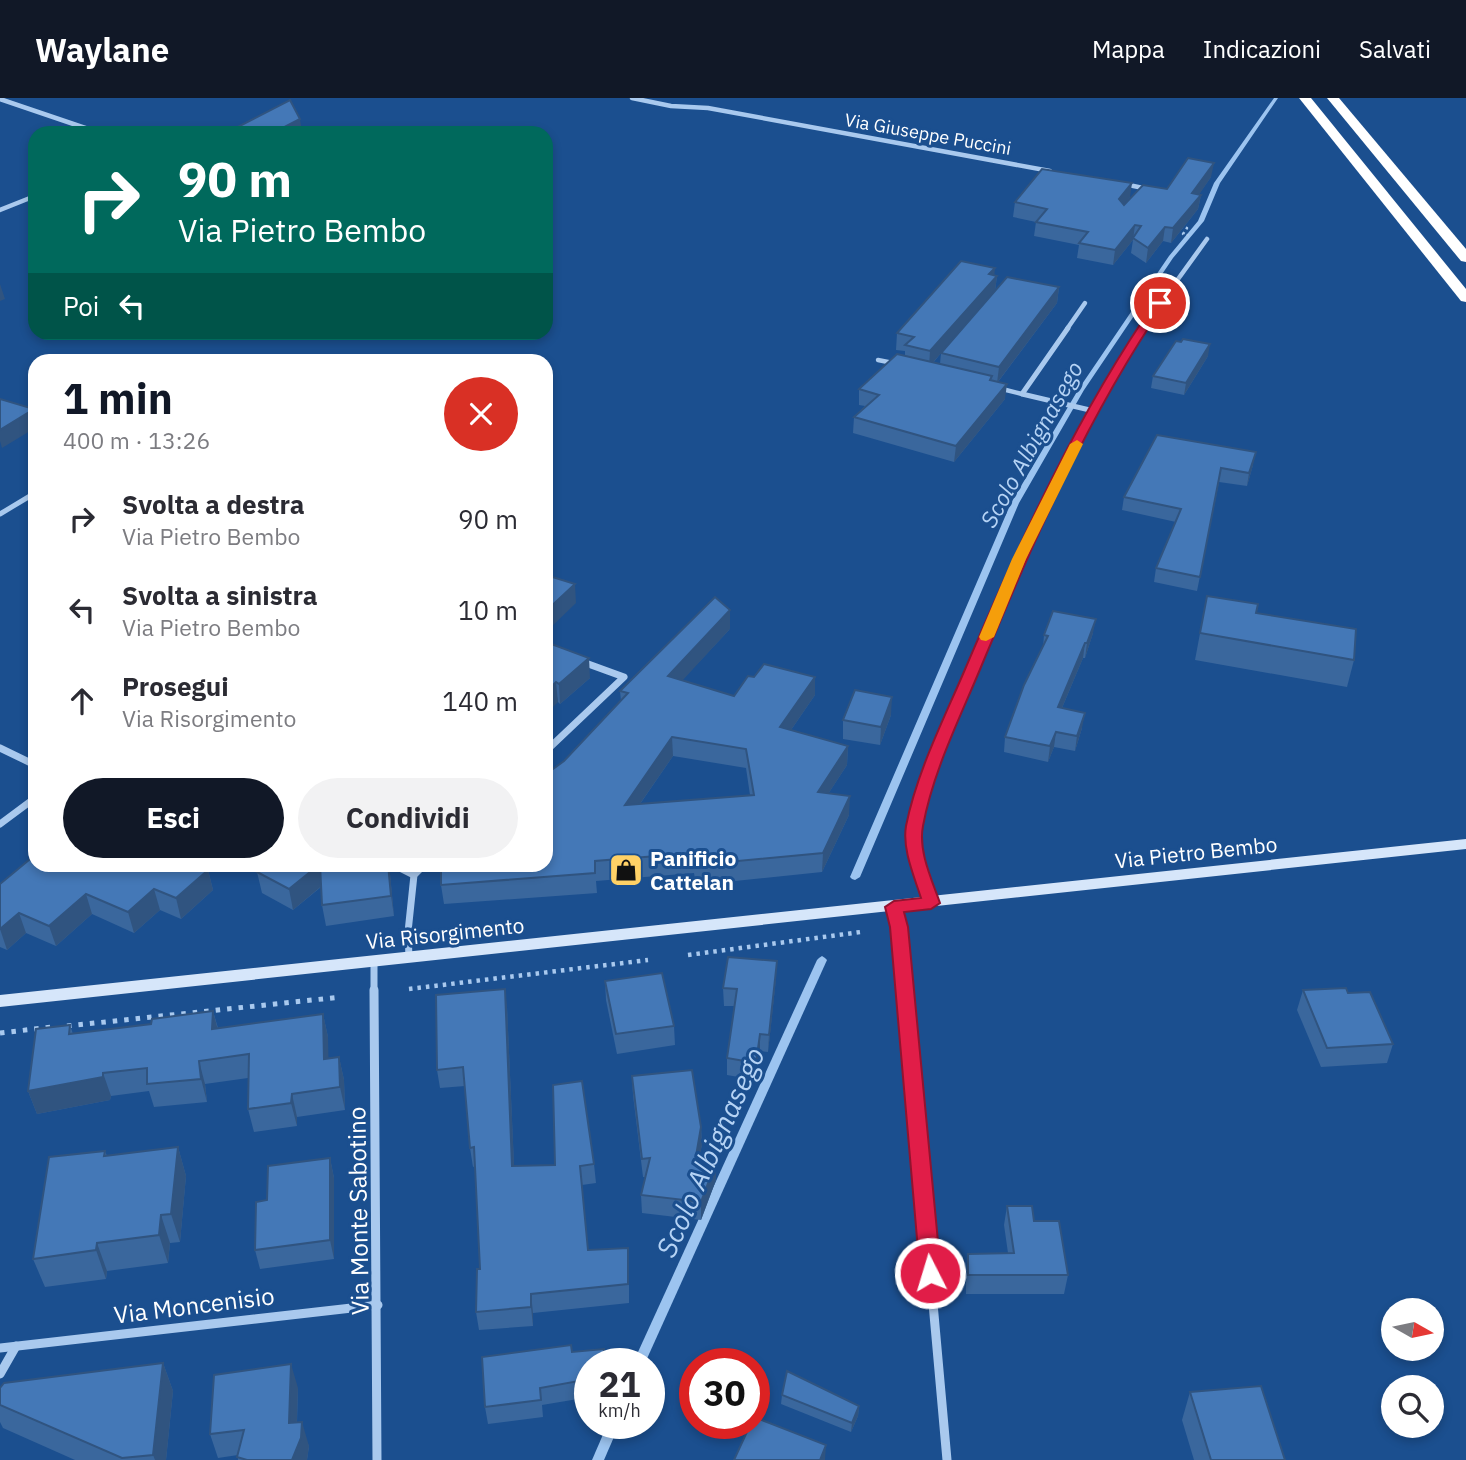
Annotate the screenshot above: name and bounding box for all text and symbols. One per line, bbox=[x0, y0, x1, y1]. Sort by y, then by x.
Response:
text: Waylane bbox=[35, 28, 169, 71]
text: Mappa bbox=[1092, 33, 1165, 65]
text: Indicazioni bbox=[1203, 33, 1321, 65]
text: Salvati bbox=[1359, 33, 1431, 65]
street label: Via Giuseppe Puccini bbox=[843, 108, 1013, 160]
text: 90 m bbox=[178, 147, 292, 210]
icon: right bbox=[63, 154, 154, 245]
text: Via Pietro Bembo bbox=[178, 209, 426, 251]
pin bbox=[1130, 273, 1190, 333]
icon: arrive bbox=[1141, 284, 1179, 322]
icon: left bbox=[113, 287, 151, 325]
text: Poi bbox=[63, 289, 99, 323]
water label: Scolo Albignasego bbox=[973, 355, 1089, 533]
text: 1 min bbox=[63, 371, 173, 426]
button: close bbox=[444, 377, 518, 451]
text: 400 m · 13:26 bbox=[63, 425, 210, 455]
text: Svolta a destra bbox=[122, 487, 304, 521]
icon: right bbox=[63, 500, 101, 538]
text: 90 m bbox=[458, 502, 518, 536]
text: Via Pietro Bembo bbox=[122, 521, 300, 551]
text: Svolta a sinistra bbox=[122, 578, 318, 612]
icon: left bbox=[63, 591, 101, 629]
text: 10 m bbox=[458, 593, 518, 627]
text: Via Pietro Bembo bbox=[122, 612, 300, 642]
text: Prosegui bbox=[122, 669, 229, 703]
icon: ahead bbox=[63, 682, 101, 720]
text: 140 m bbox=[442, 684, 518, 718]
text: Via Risorgimento bbox=[122, 703, 296, 733]
button: Esci bbox=[63, 778, 284, 858]
button: Condividi bbox=[298, 778, 518, 858]
street label: Via Pietro Bembo bbox=[1114, 830, 1278, 874]
place label: Panificio Cattelan bbox=[650, 844, 736, 896]
shop icon: Panificio Cattelan bbox=[607, 851, 645, 889]
street label: Via Risorgimento bbox=[364, 911, 526, 955]
water label: Scolo Albignasego bbox=[647, 1041, 773, 1263]
street label: Via Monte Sabotino bbox=[340, 1107, 376, 1315]
position arrow bbox=[893, 1236, 967, 1310]
street label: Via Moncenisio bbox=[112, 1279, 276, 1331]
north arrow bbox=[1381, 1298, 1444, 1362]
map controls bbox=[1381, 1298, 1444, 1438]
speed limit sign: 30 bbox=[679, 1348, 770, 1439]
text: 21 bbox=[598, 1361, 641, 1407]
button: search bbox=[1381, 1375, 1444, 1438]
text: km/h bbox=[598, 1399, 641, 1422]

